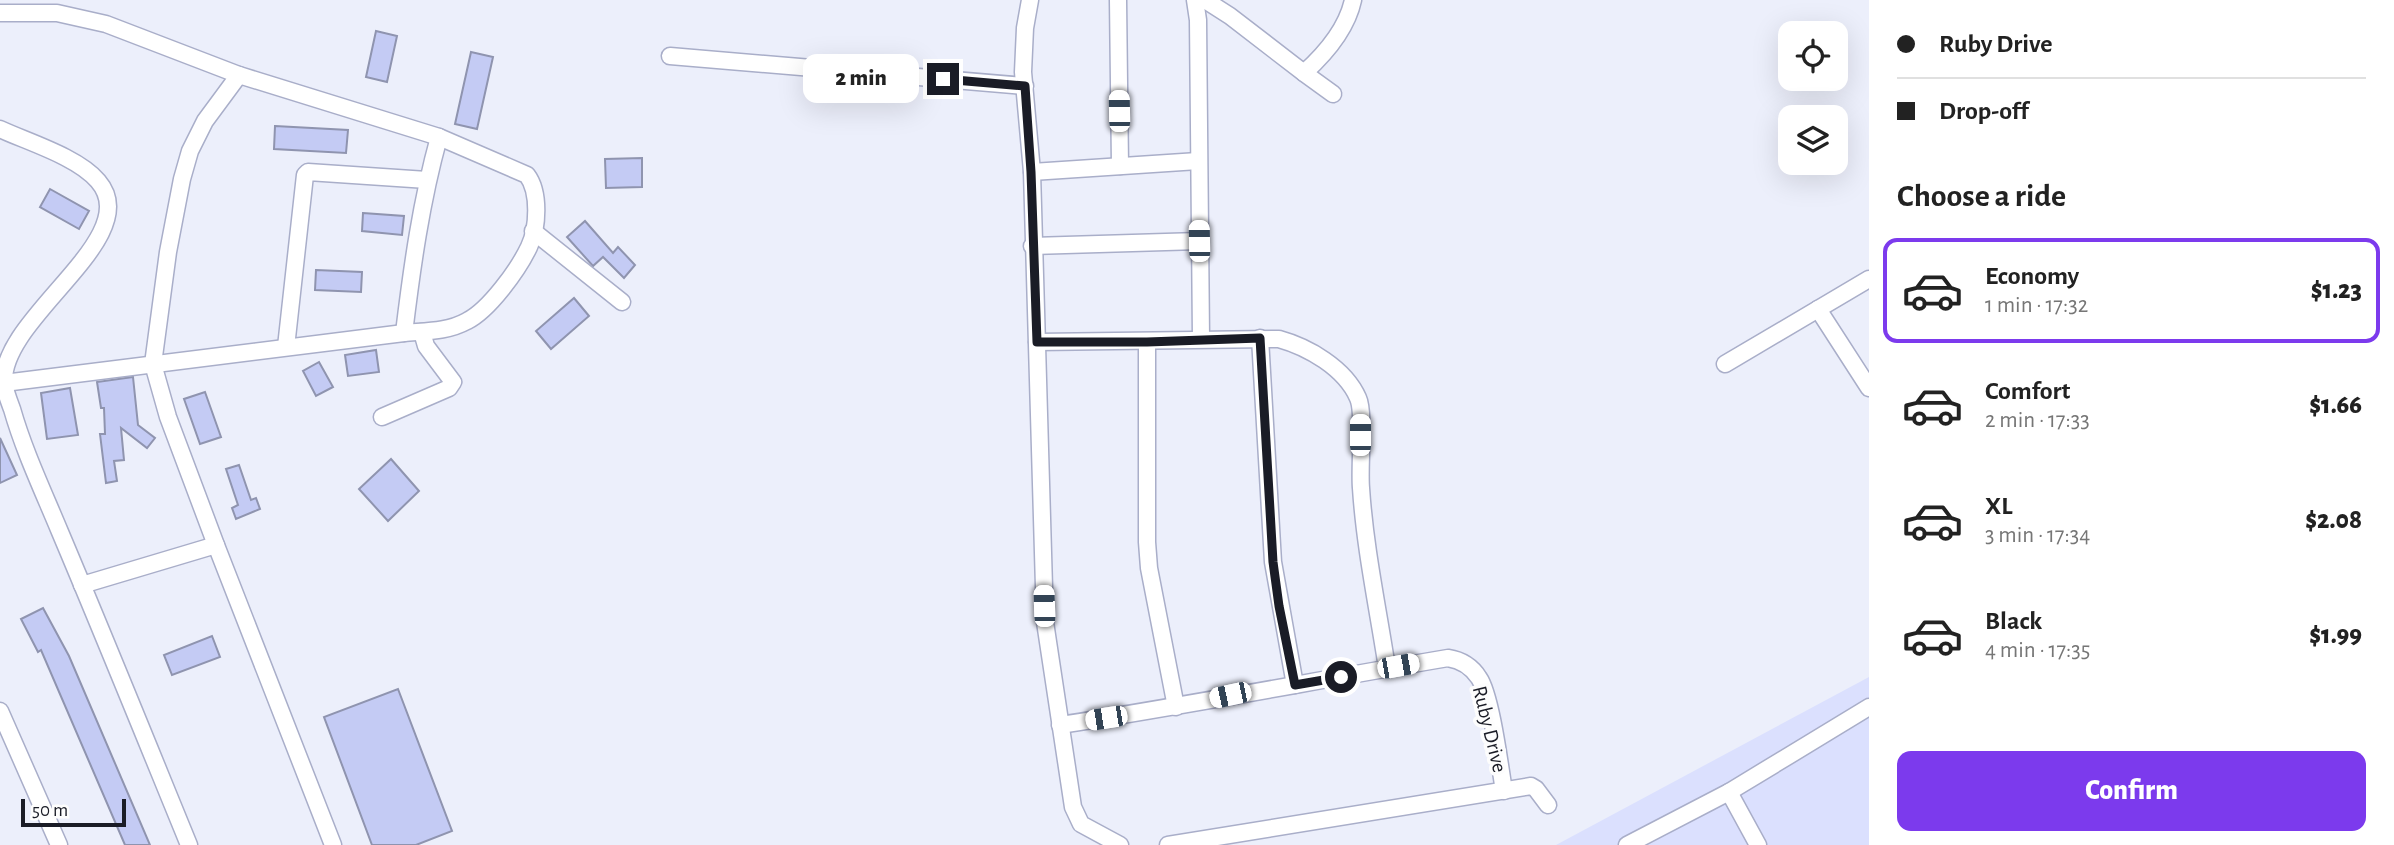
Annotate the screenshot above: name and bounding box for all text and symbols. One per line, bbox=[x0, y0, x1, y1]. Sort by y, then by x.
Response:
map controls bbox=[1778, 21, 1848, 175]
button: locate bbox=[1778, 21, 1848, 91]
text: Ruby Drive bbox=[1939, 31, 2053, 57]
callout: 2 min bbox=[803, 55, 918, 104]
route end bbox=[927, 63, 959, 95]
text: 2 min bbox=[835, 67, 887, 90]
car bbox=[1109, 90, 1130, 132]
text: Drop-off bbox=[1939, 98, 2028, 124]
button: layers bbox=[1778, 105, 1848, 175]
text: Choose a ride bbox=[1897, 180, 2066, 212]
car bbox=[1189, 220, 1210, 262]
icon: car bbox=[1901, 259, 1964, 322]
text: Economy bbox=[1985, 263, 2079, 289]
text: $1.23 bbox=[2311, 277, 2362, 303]
text: 1 min · 17:32 bbox=[1985, 294, 2088, 317]
icon: car bbox=[1901, 374, 1964, 437]
text: Comfort bbox=[1985, 378, 2070, 404]
text: $1.66 bbox=[2309, 392, 2362, 418]
text: 2 min · 17:33 bbox=[1985, 409, 2090, 432]
car bbox=[1350, 414, 1371, 456]
icon: car bbox=[1901, 489, 1964, 552]
text: XL bbox=[1985, 493, 2012, 519]
text: $2.08 bbox=[2305, 507, 2362, 533]
text: 3 min · 17:34 bbox=[1985, 524, 2090, 547]
car bbox=[1033, 585, 1056, 627]
icon: car bbox=[1901, 604, 1964, 667]
text: Black bbox=[1985, 608, 2042, 634]
text: $1.99 bbox=[2309, 622, 2362, 648]
text: 4 min · 17:35 bbox=[1985, 639, 2090, 662]
car bbox=[1376, 652, 1421, 680]
route start bbox=[1325, 661, 1357, 693]
car bbox=[1208, 680, 1253, 710]
street label: Ruby Drive bbox=[1469, 684, 1510, 775]
car bbox=[1084, 704, 1129, 732]
button: Confirm bbox=[1897, 751, 2366, 831]
scale bar bbox=[21, 796, 126, 828]
text: 50 m bbox=[32, 801, 68, 820]

